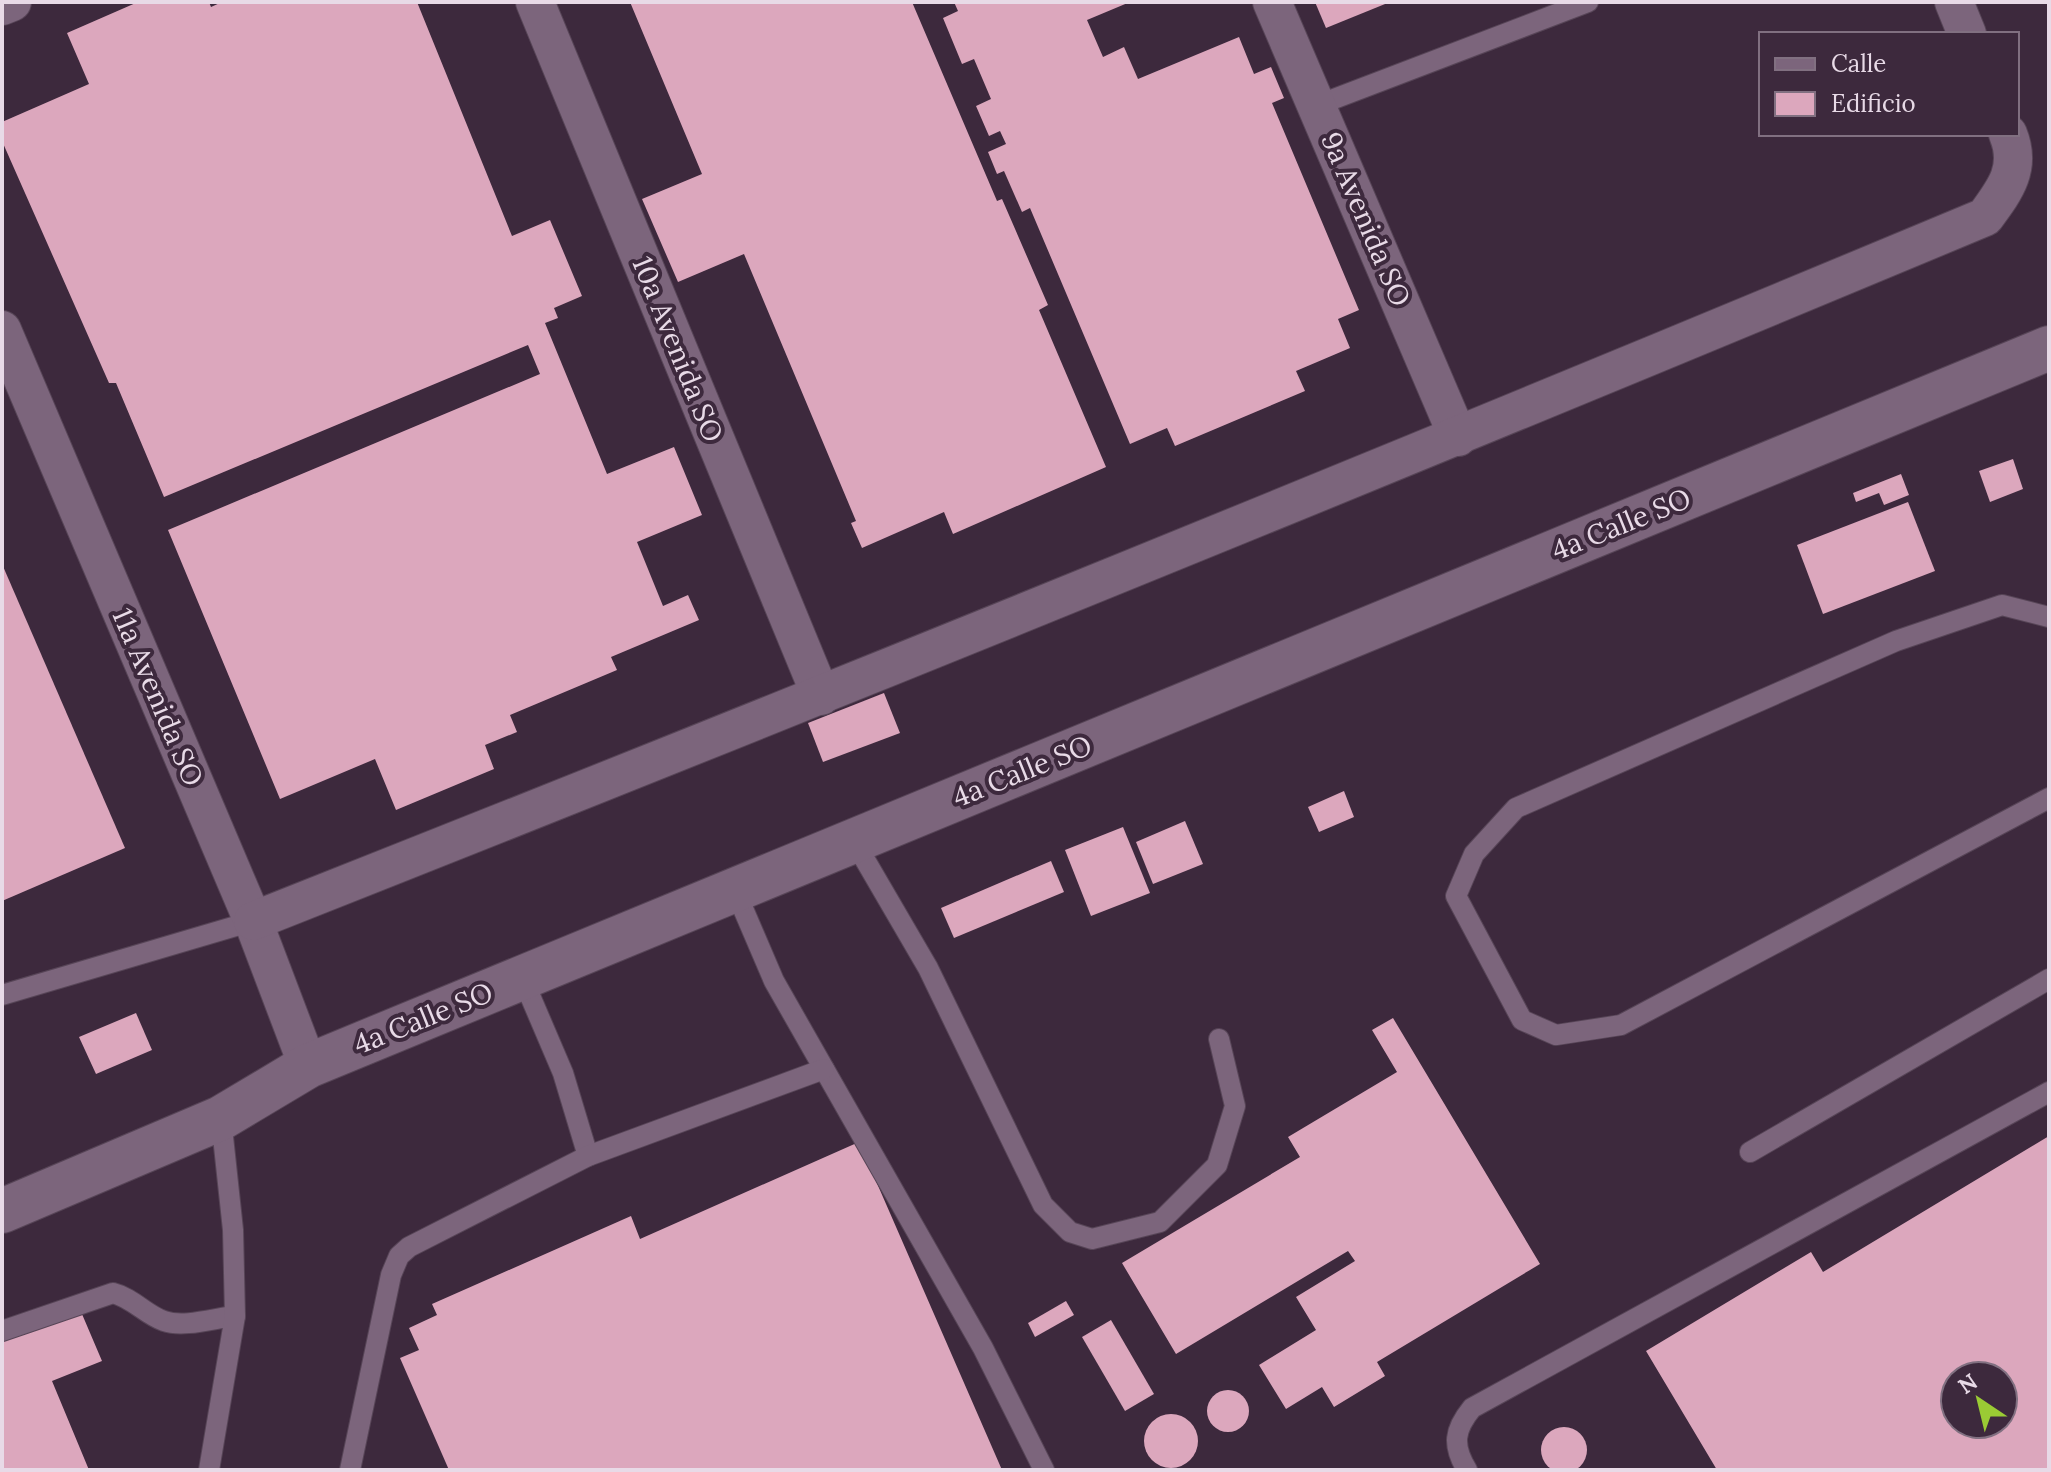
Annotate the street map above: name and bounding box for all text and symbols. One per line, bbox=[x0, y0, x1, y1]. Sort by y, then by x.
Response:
legend bbox=[1759, 32, 2019, 136]
text: Calle bbox=[1831, 48, 1886, 79]
text: Edificio bbox=[1831, 88, 1916, 119]
street label: 9a Avenida SO bbox=[1313, 127, 1419, 311]
street label: 10a Avenida SO bbox=[624, 251, 732, 447]
street label: 4a Calle SO bbox=[1546, 480, 1696, 568]
street label: 11a Avenida SO bbox=[104, 603, 212, 791]
street label: 4a Calle SO bbox=[947, 727, 1097, 815]
street label: 4a Calle SO bbox=[348, 974, 498, 1062]
north arrow bbox=[1939, 1360, 2019, 1440]
text: N bbox=[1953, 1367, 1983, 1400]

